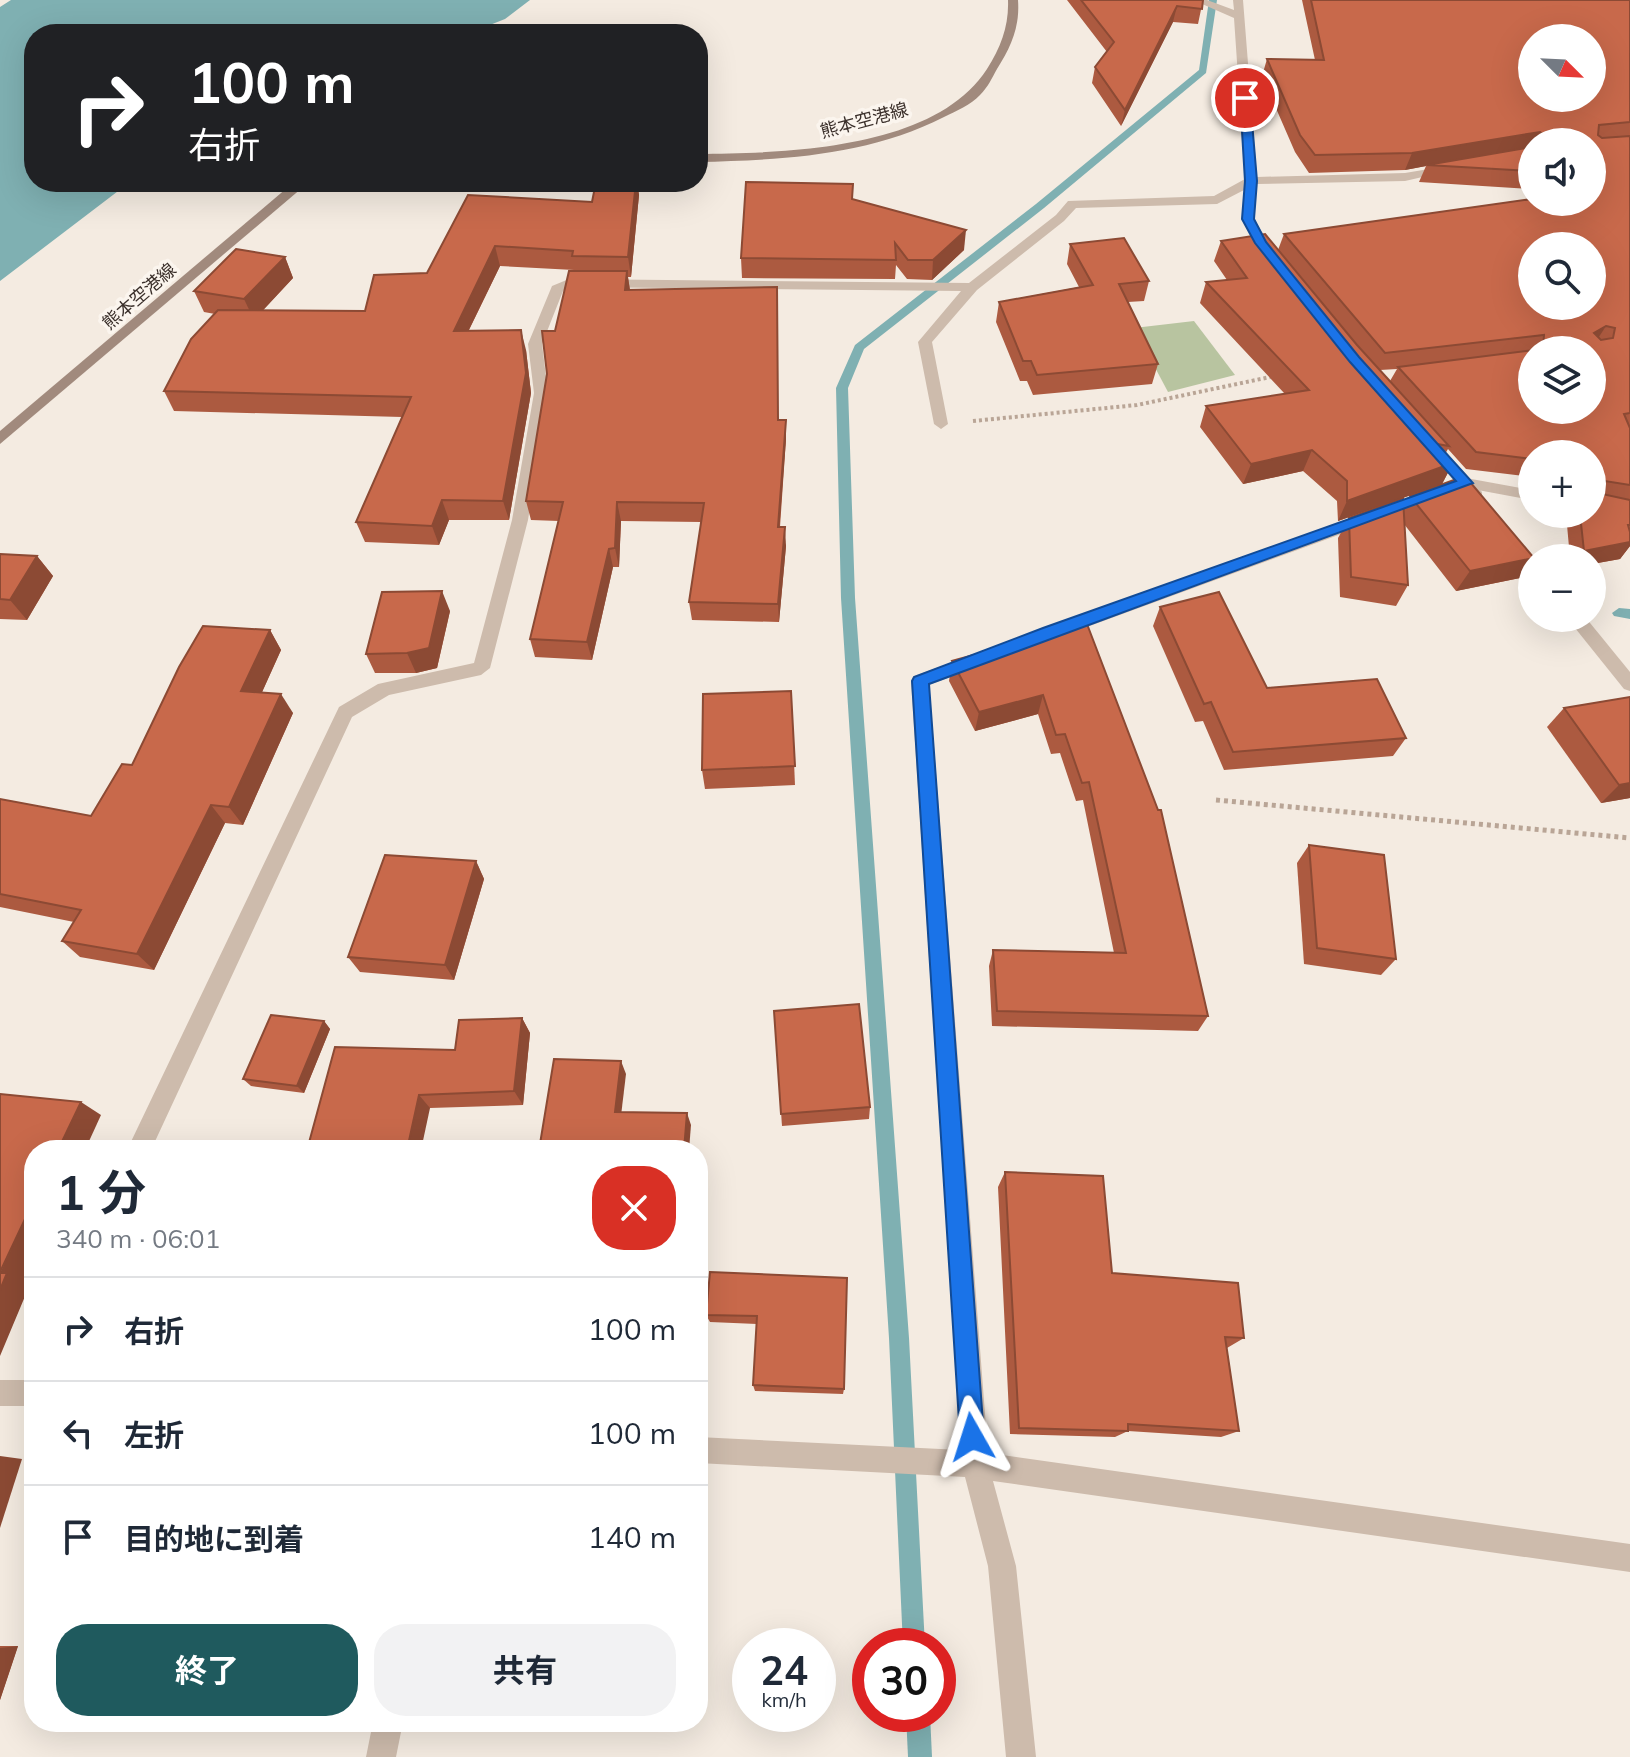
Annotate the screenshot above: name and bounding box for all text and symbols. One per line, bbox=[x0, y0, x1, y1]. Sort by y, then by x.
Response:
north arrow bbox=[1518, 24, 1606, 112]
map controls bbox=[1518, 24, 1606, 632]
text: 100 m bbox=[188, 47, 355, 117]
icon: right bbox=[56, 56, 160, 160]
pin bbox=[1211, 64, 1279, 132]
icon: arrive bbox=[1223, 76, 1267, 120]
street label: 熊本空港線 bbox=[818, 97, 910, 143]
text: 右折 bbox=[188, 122, 260, 167]
button: sound bbox=[1518, 128, 1606, 216]
button: search bbox=[1518, 232, 1606, 320]
street label: 熊本空港線 bbox=[97, 258, 181, 334]
button: layers bbox=[1518, 336, 1606, 424]
button: + bbox=[1518, 440, 1606, 528]
button: − bbox=[1518, 544, 1606, 632]
text: 1 分 bbox=[56, 1162, 146, 1222]
button: close bbox=[592, 1166, 676, 1250]
text: 340 m · 06:01 bbox=[56, 1222, 220, 1255]
icon: right bbox=[56, 1307, 100, 1351]
text: 100 m bbox=[588, 1310, 676, 1348]
text: 右折 bbox=[124, 1312, 184, 1350]
position arrow bbox=[930, 1395, 1014, 1479]
icon: left bbox=[56, 1411, 100, 1455]
text: 100 m bbox=[588, 1414, 676, 1452]
text: 左折 bbox=[124, 1416, 184, 1454]
icon: arrive bbox=[56, 1515, 100, 1559]
text: 140 m bbox=[588, 1518, 676, 1556]
text: 目的地に到着 bbox=[124, 1520, 304, 1558]
button: 終了 bbox=[56, 1624, 358, 1716]
button: 共有 bbox=[374, 1624, 676, 1716]
speed limit sign: 30 bbox=[852, 1628, 956, 1732]
text: 24 bbox=[760, 1645, 808, 1695]
text: km/h bbox=[761, 1687, 807, 1712]

